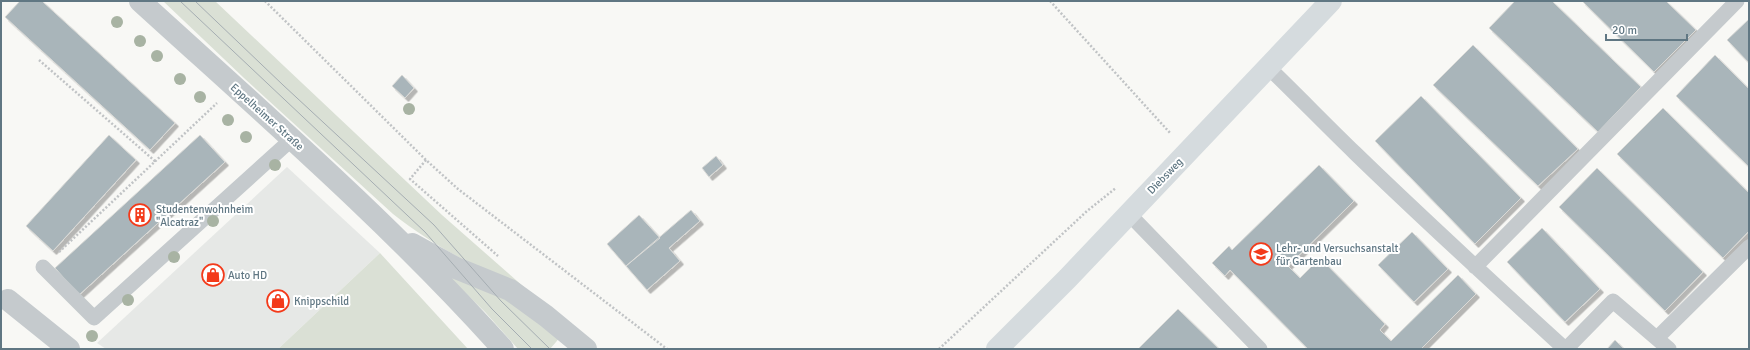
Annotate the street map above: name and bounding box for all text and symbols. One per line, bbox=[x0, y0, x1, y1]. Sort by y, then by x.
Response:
scale bar bbox=[1606, 16, 1687, 42]
text: 20 m bbox=[1612, 23, 1637, 38]
street label: Eppelheimer Straße bbox=[228, 81, 306, 153]
street label: Diebsweg bbox=[1145, 155, 1186, 197]
building icon: Studentenwohnheim "Alcatraz" bbox=[127, 202, 153, 228]
place label: Studentenwohnheim "Alcatraz" bbox=[156, 203, 253, 229]
school or university icon: Lehr- und Versuchsanstalt für Gartenbau bbox=[1248, 241, 1274, 267]
place label: Lehr- und Versuchsanstalt für Gartenbau bbox=[1276, 242, 1399, 268]
shop icon: Auto HD bbox=[200, 262, 226, 288]
place label: Auto HD bbox=[228, 269, 267, 282]
shop icon: Knippschild bbox=[265, 288, 291, 314]
place label: Knippschild bbox=[294, 295, 349, 308]

